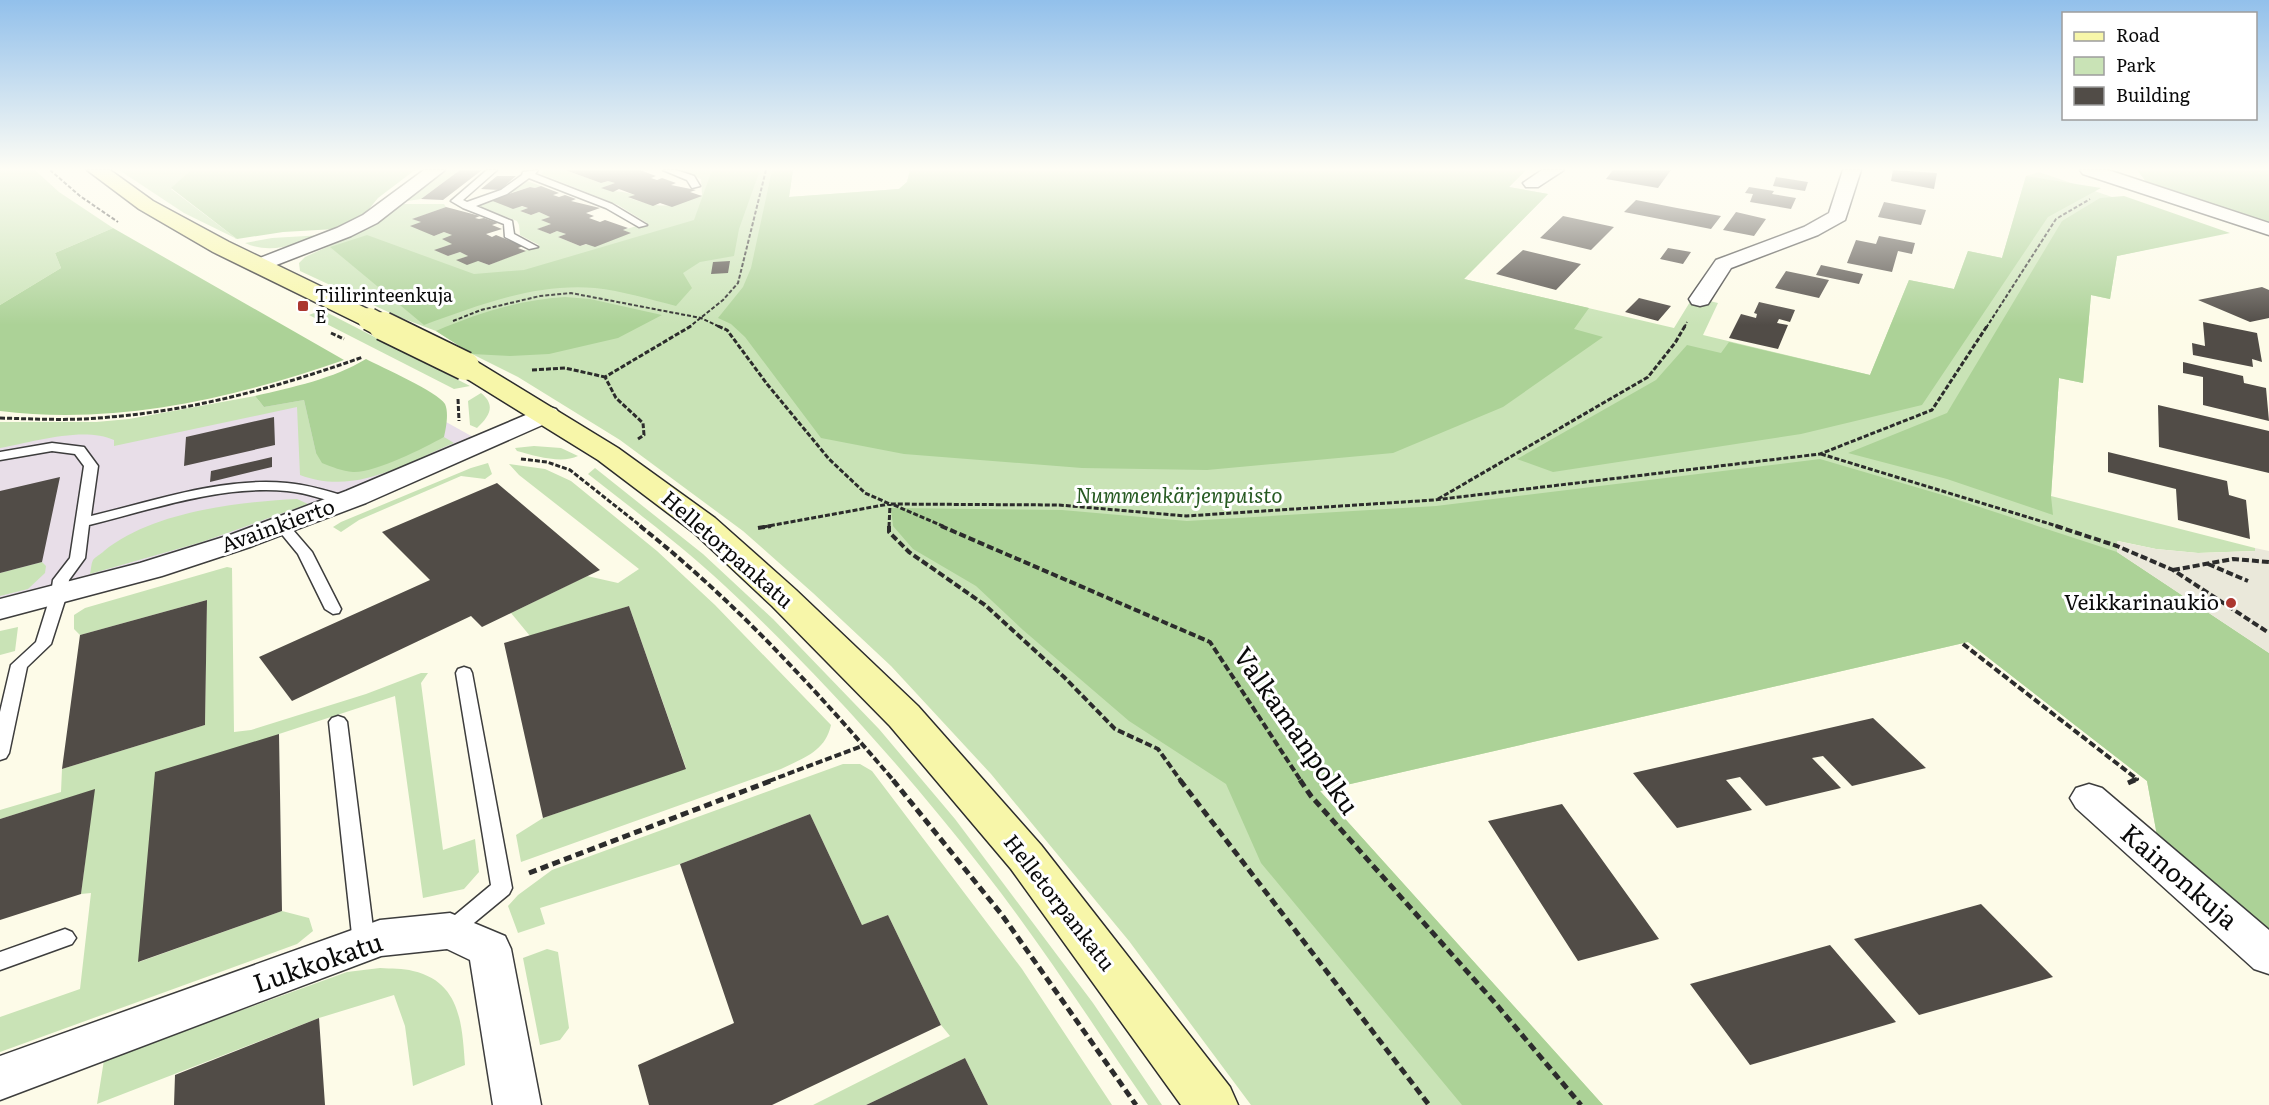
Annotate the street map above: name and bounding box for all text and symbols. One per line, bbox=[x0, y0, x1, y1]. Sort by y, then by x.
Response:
legend bbox=[2062, 12, 2257, 120]
text: Road bbox=[2116, 21, 2160, 48]
text: Park bbox=[2116, 51, 2157, 78]
text: Building bbox=[2116, 81, 2191, 108]
place label: Tiilirinteenkuja E bbox=[315, 281, 453, 329]
marker: Tiilirinteenkuja E bbox=[296, 299, 310, 313]
park label: Nummenkärjenpuisto bbox=[1076, 478, 1282, 509]
street label: Helletorpankatu bbox=[656, 482, 801, 614]
street label: Avainkierto bbox=[216, 489, 338, 559]
place label: Veikkarinaukio bbox=[2064, 585, 2219, 616]
marker: Veikkarinaukio bbox=[2224, 596, 2238, 610]
street label: Valkamanpolku bbox=[1225, 638, 1371, 822]
street label: Kainonkuja bbox=[2113, 813, 2248, 937]
street label: Helletorpankatu bbox=[998, 827, 1124, 976]
street label: Lukkokatu bbox=[247, 920, 387, 1001]

